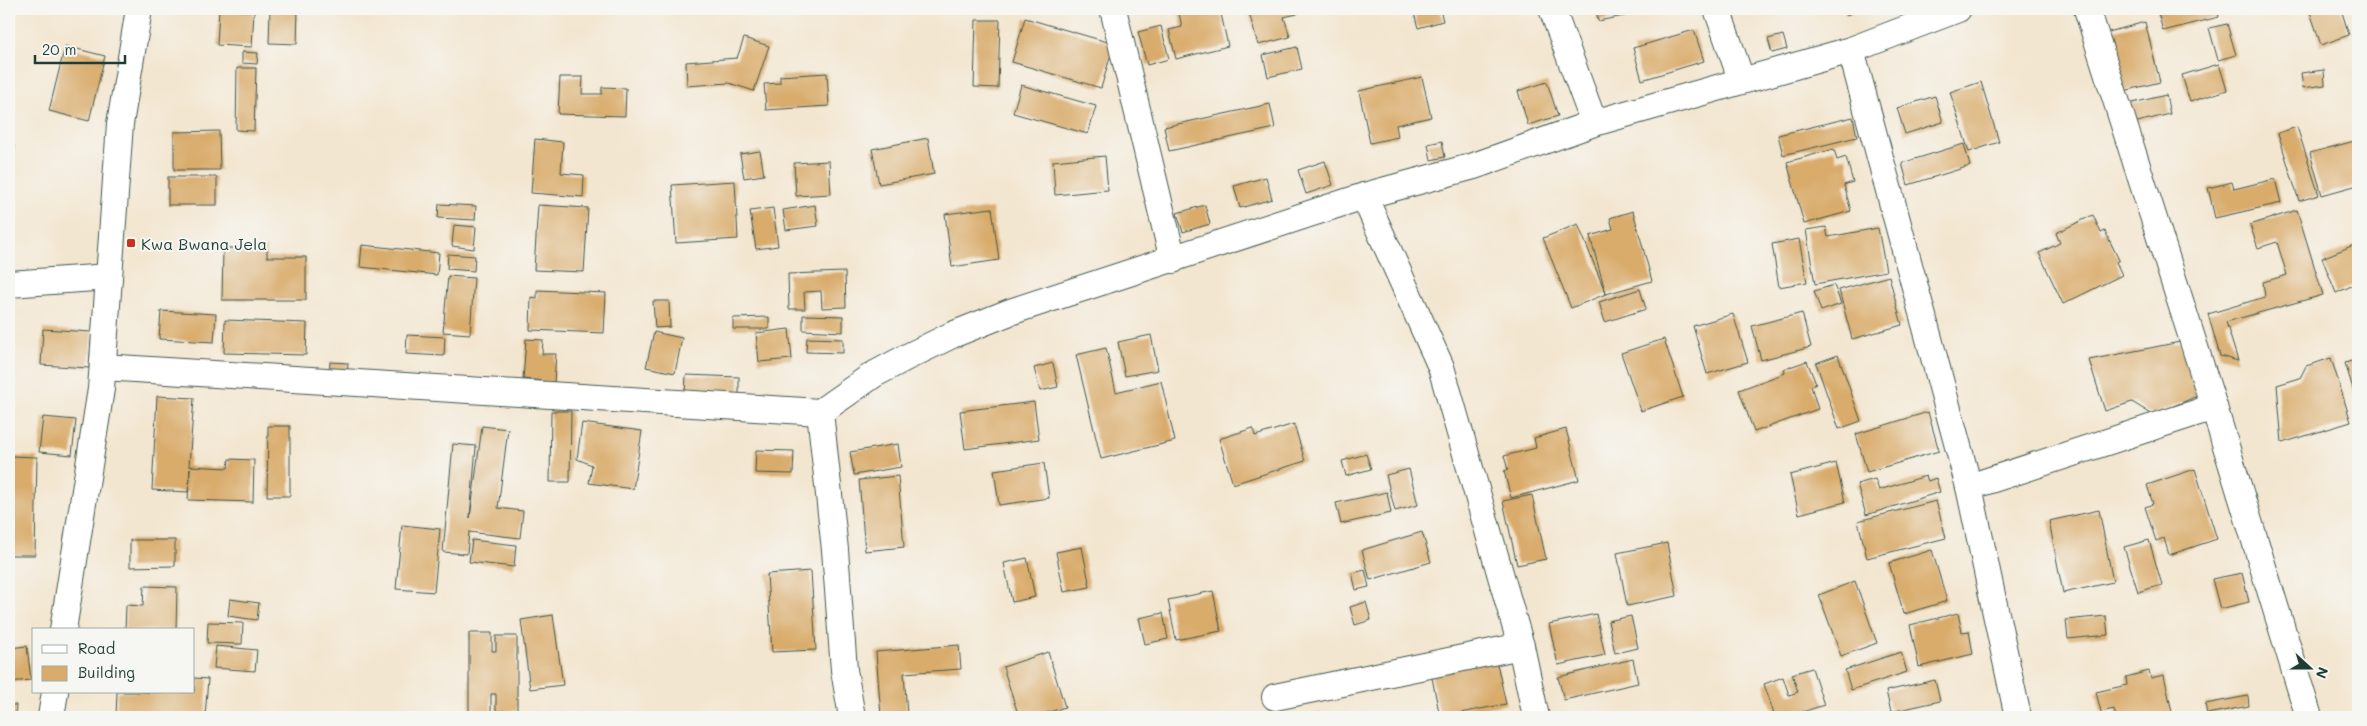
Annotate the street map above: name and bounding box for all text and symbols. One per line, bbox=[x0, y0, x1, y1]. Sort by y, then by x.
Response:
scale bar bbox=[35, 32, 125, 64]
text: 20 m bbox=[42, 39, 76, 59]
place label: Kwa Bwana Jela bbox=[141, 233, 267, 254]
marker: Kwa Bwana Jela bbox=[125, 237, 137, 249]
legend bbox=[32, 628, 195, 694]
text: Road bbox=[78, 638, 115, 658]
north arrow bbox=[2284, 644, 2334, 694]
text: Building bbox=[78, 662, 135, 682]
text: N bbox=[2312, 664, 2333, 681]

